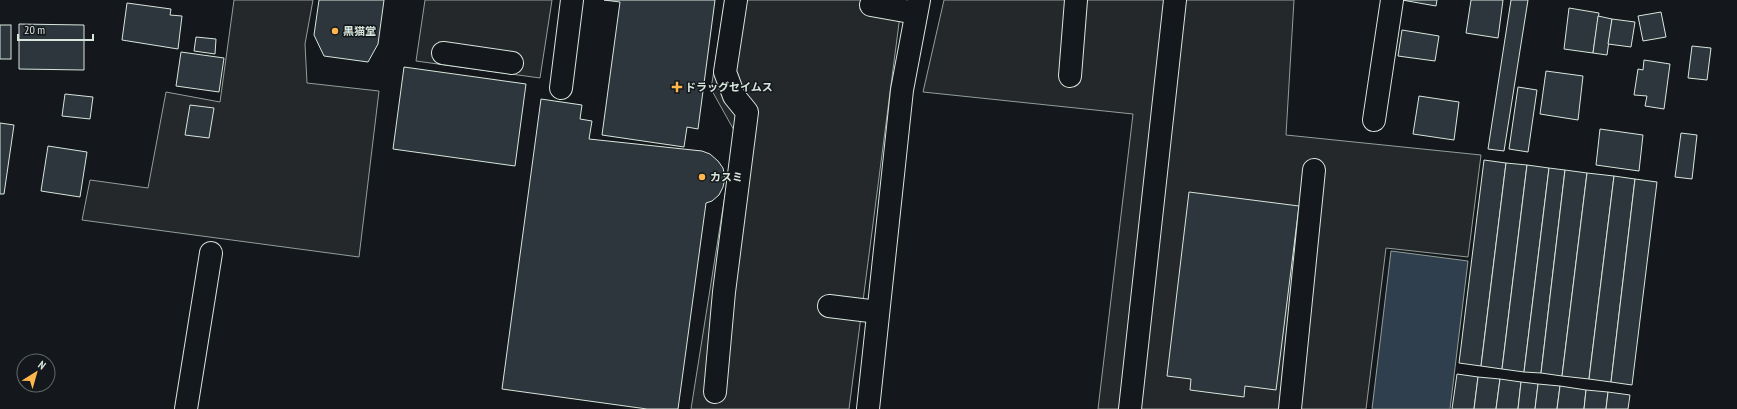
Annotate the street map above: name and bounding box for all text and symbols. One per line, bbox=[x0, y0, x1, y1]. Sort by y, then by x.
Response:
scale bar bbox=[18, 16, 93, 42]
text: 20 m bbox=[24, 22, 45, 37]
place label: 黒猫堂 bbox=[343, 24, 376, 38]
marker: 黒猫堂 bbox=[330, 26, 340, 36]
place label: ドラッグセイムス bbox=[685, 80, 773, 94]
marker: ドラッグセイムス bbox=[672, 82, 682, 92]
place label: カスミ bbox=[710, 170, 743, 184]
marker: カスミ bbox=[697, 172, 707, 182]
north arrow bbox=[16, 353, 56, 393]
text: N bbox=[35, 358, 49, 372]

